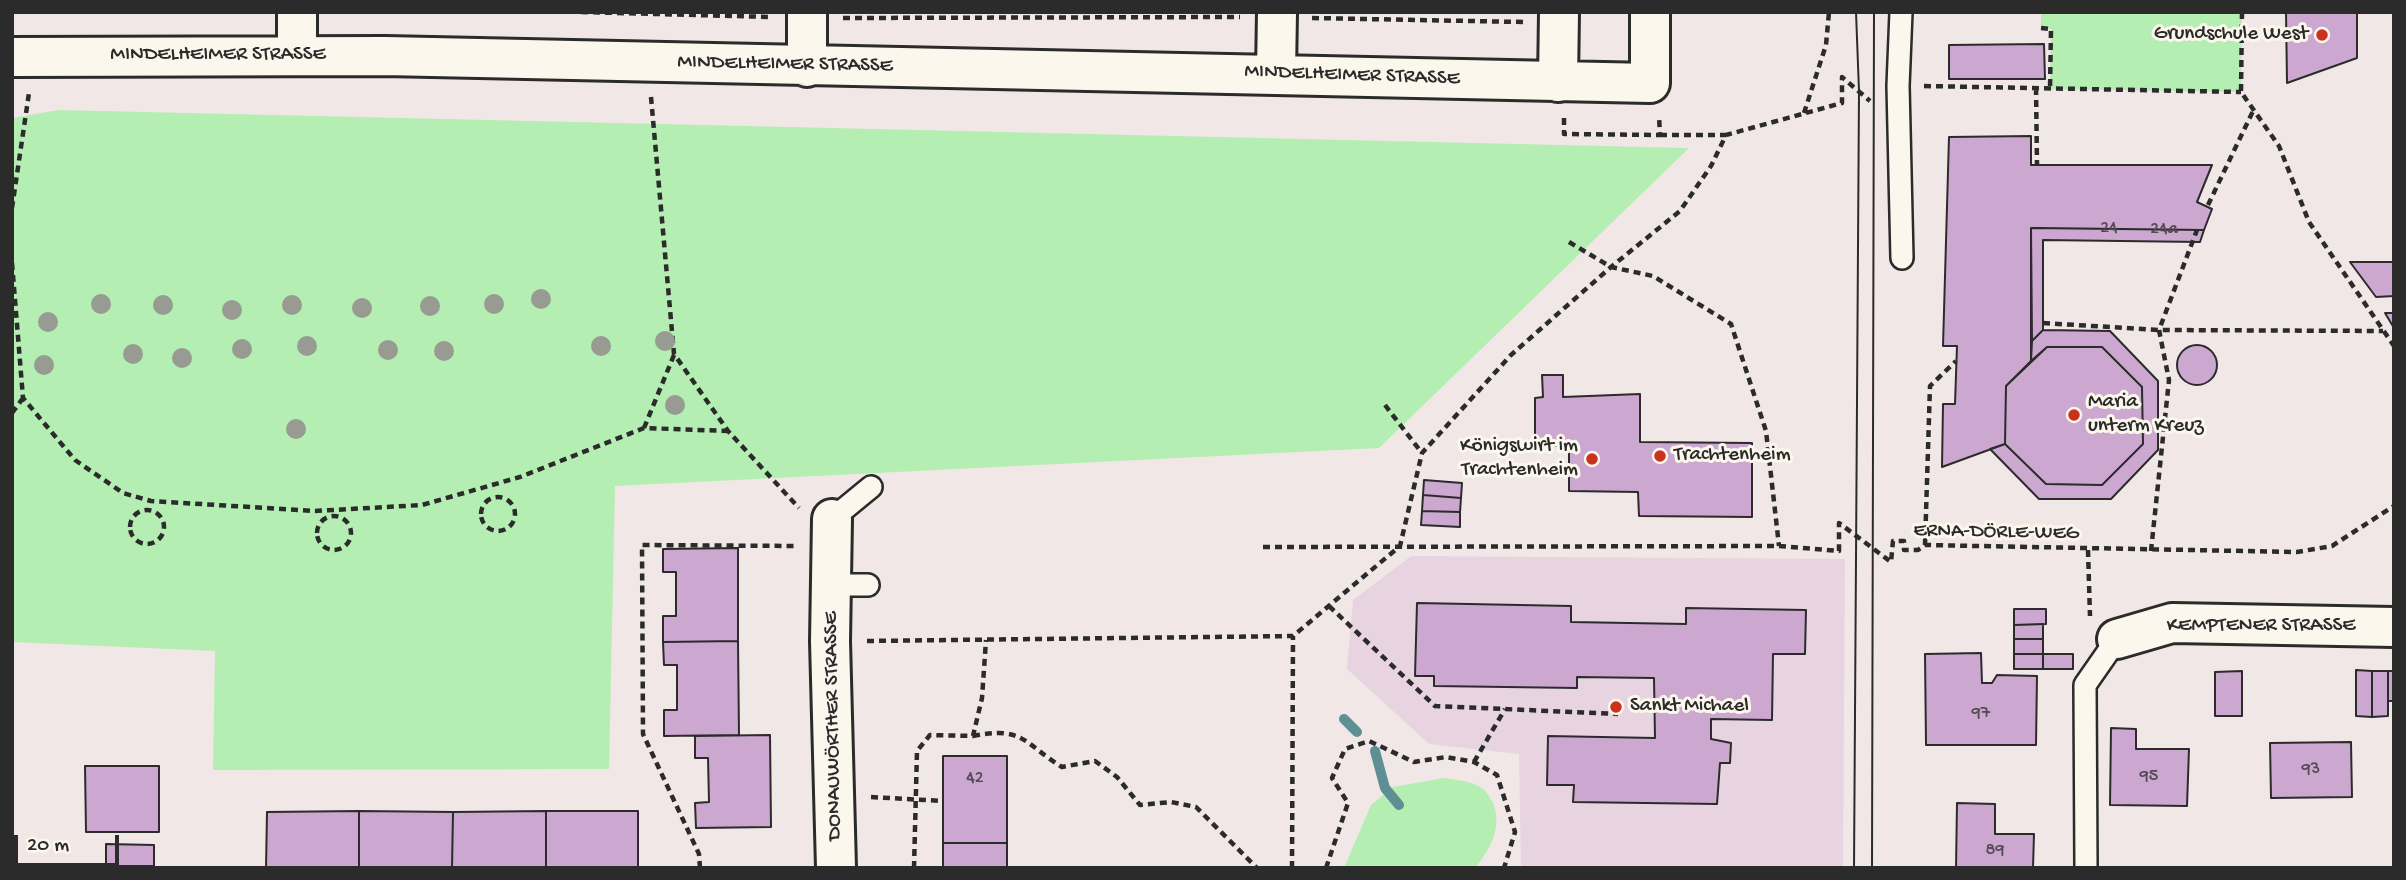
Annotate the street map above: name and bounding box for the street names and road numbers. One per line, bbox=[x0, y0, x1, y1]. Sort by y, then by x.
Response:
street label: MINDELHEIMER STRASSE bbox=[110, 43, 326, 69]
street label: MINDELHEIMER STRASSE bbox=[677, 51, 893, 79]
street label: MINDELHEIMER STRASSE bbox=[1244, 60, 1460, 92]
street label: ERNA-DÖRLE-WEG bbox=[1913, 519, 2079, 547]
street label: DONAUWÖRTHER STRASSE bbox=[819, 611, 849, 841]
street label: KEMPTENER STRASSE bbox=[2167, 614, 2355, 640]

